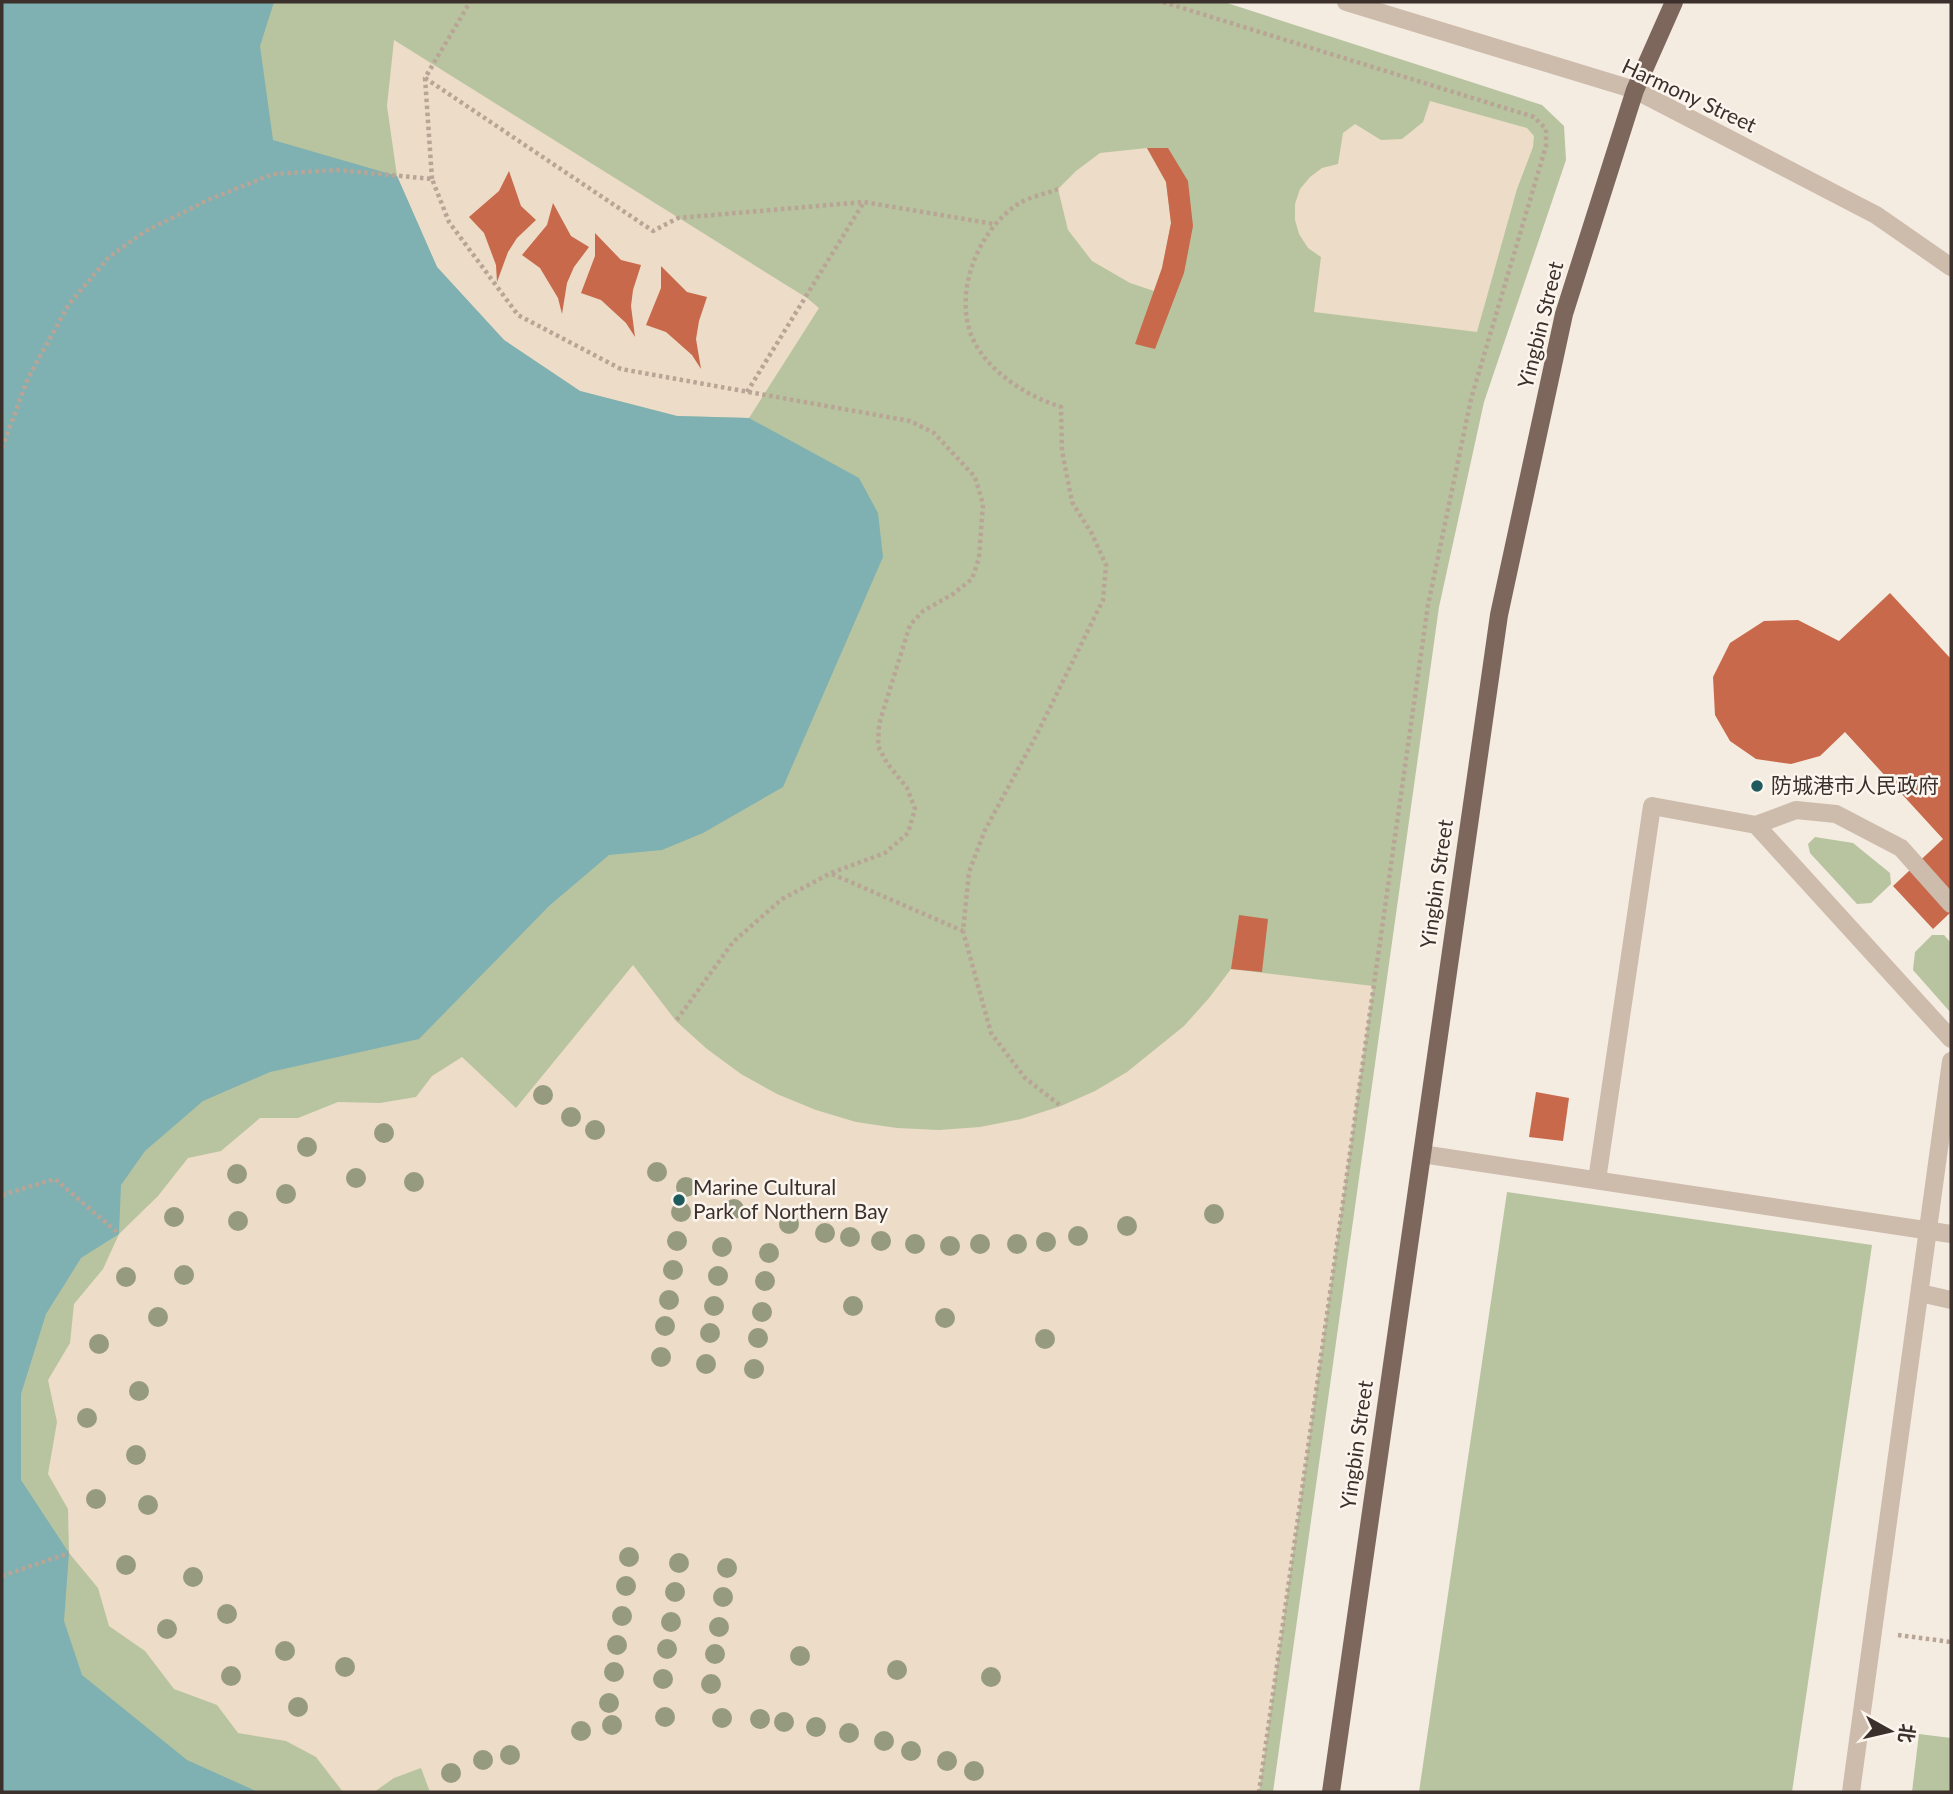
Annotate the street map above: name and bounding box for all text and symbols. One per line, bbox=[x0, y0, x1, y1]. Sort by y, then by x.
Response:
street label: Harmony Street bbox=[1618, 53, 1761, 137]
street label: Yingbin Street bbox=[1512, 258, 1568, 391]
place label: 防城港市人民政府 bbox=[1771, 772, 1939, 797]
marker: 防城港市人民政府 bbox=[1749, 778, 1765, 794]
street label: Yingbin Street bbox=[1414, 817, 1457, 950]
place label: Marine Cultural Park of Northern Bay bbox=[693, 1174, 888, 1223]
marker: Marine Cultural Park of Northern Bay bbox=[671, 1192, 687, 1208]
street label: Yingbin Street bbox=[1334, 1378, 1377, 1511]
north arrow bbox=[1855, 1696, 1925, 1766]
text: 北 bbox=[1895, 1722, 1920, 1744]

